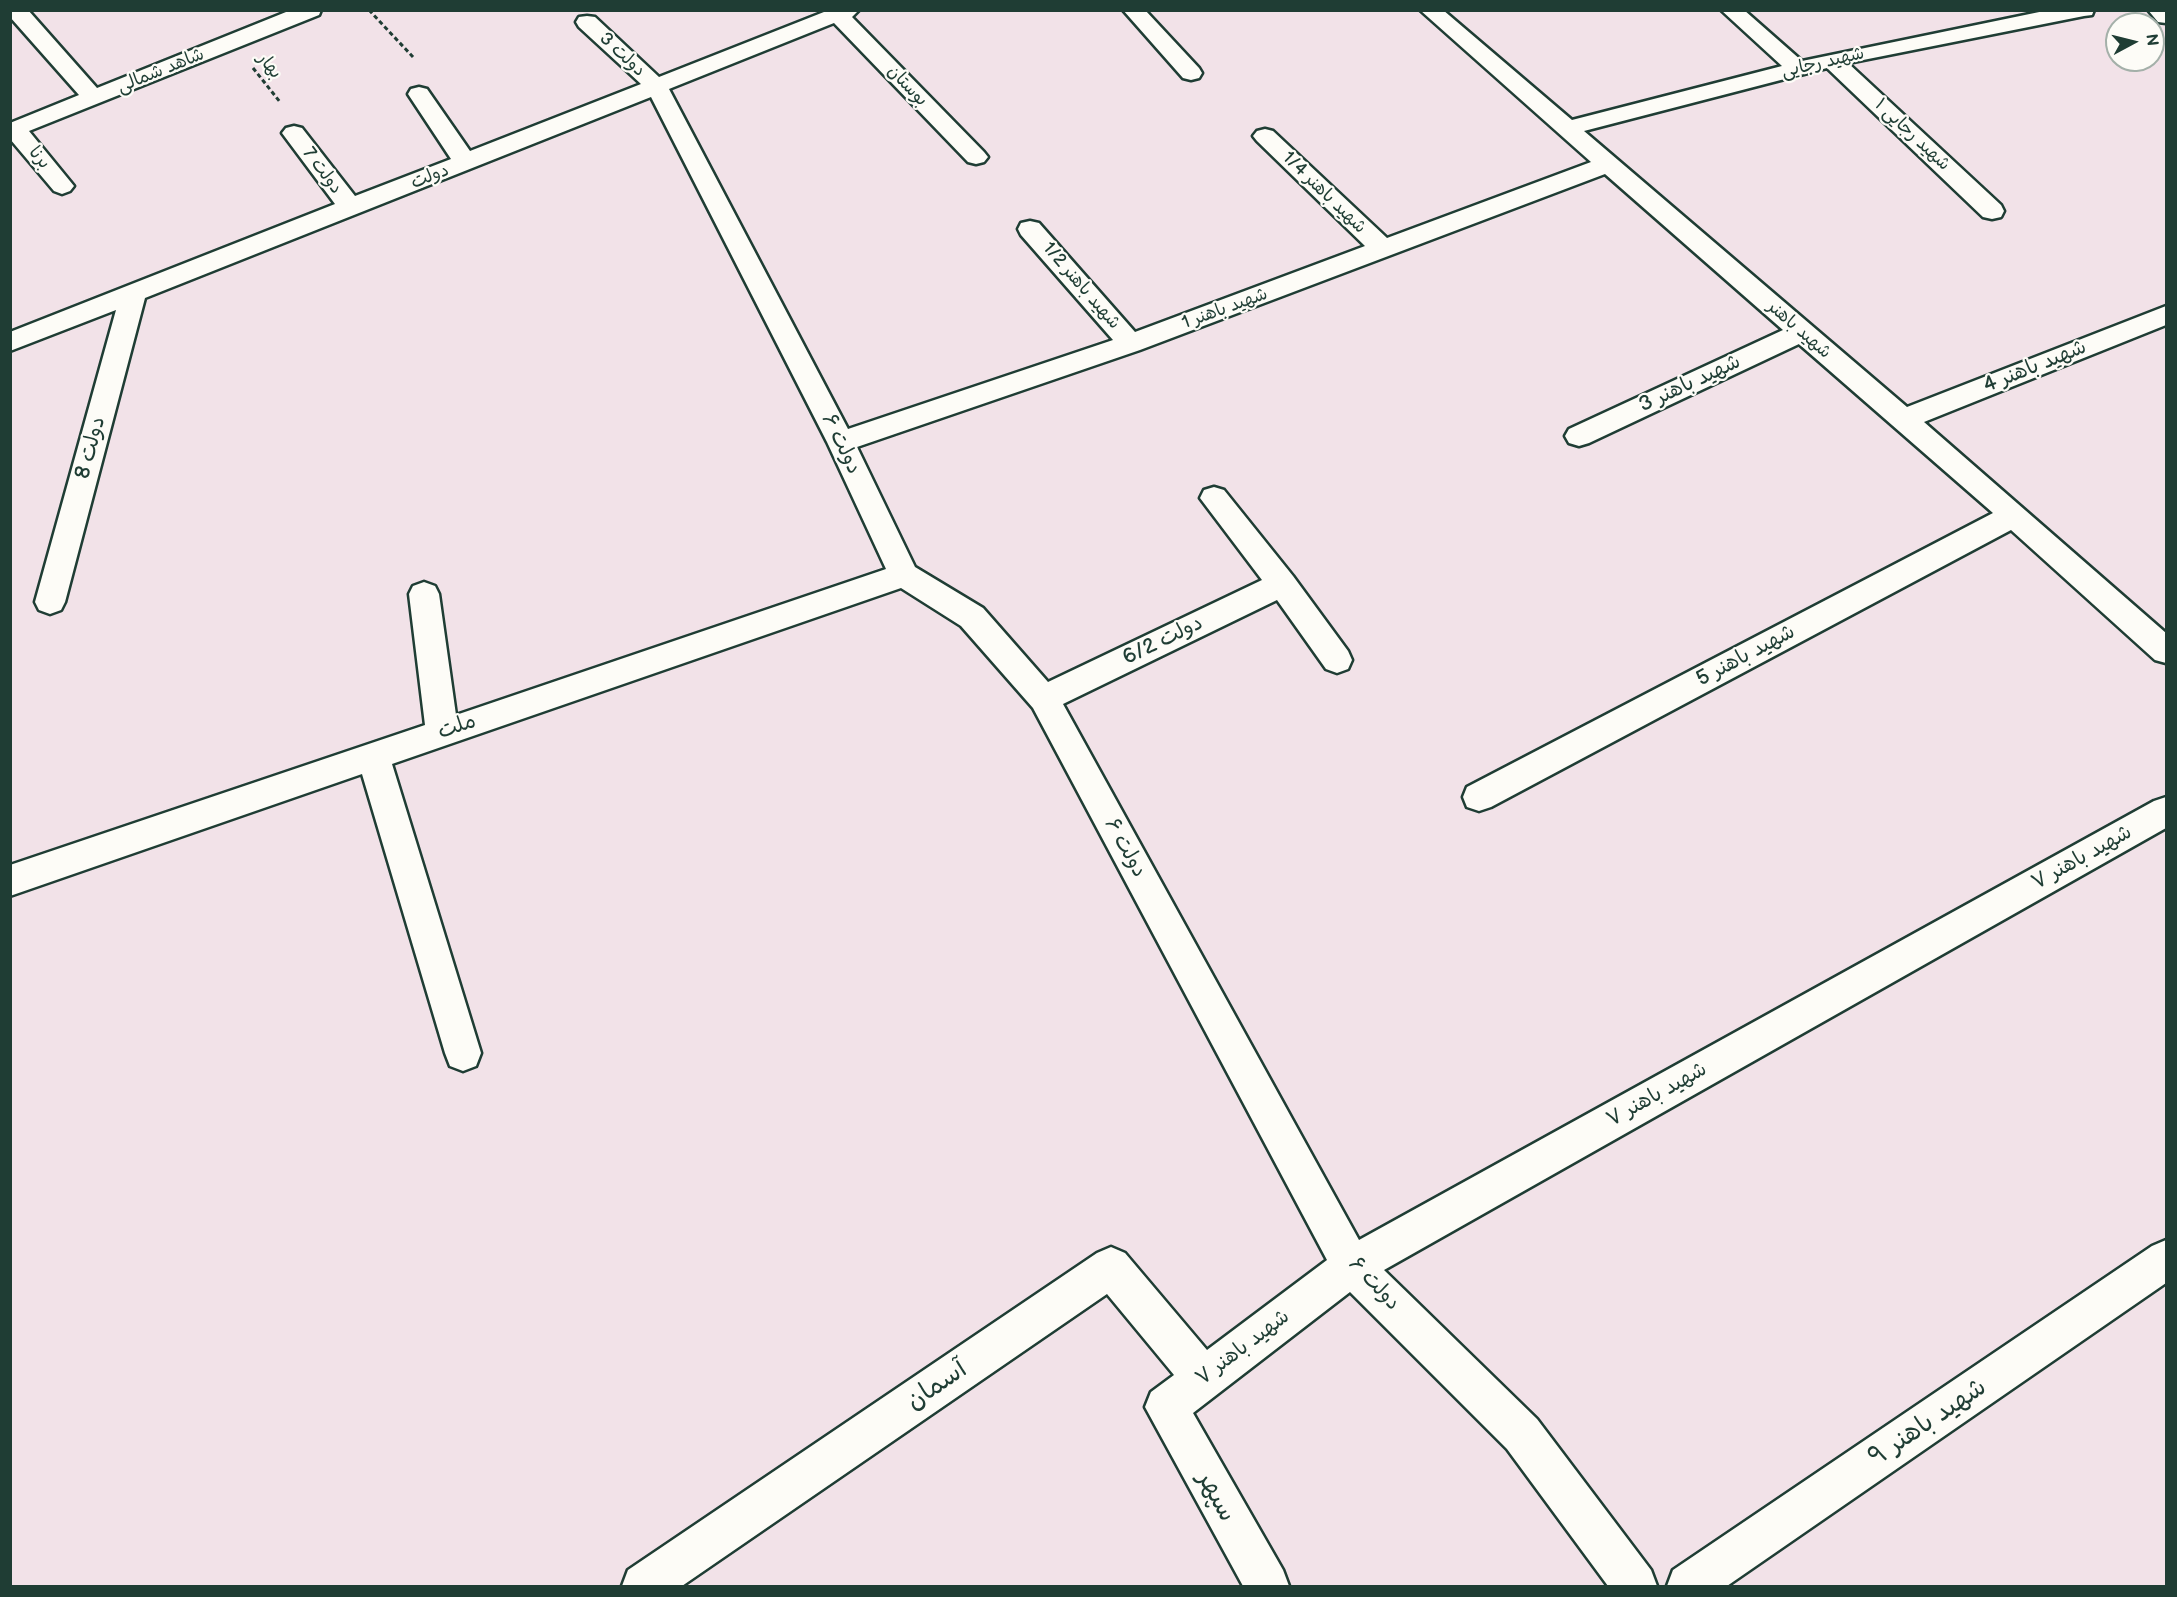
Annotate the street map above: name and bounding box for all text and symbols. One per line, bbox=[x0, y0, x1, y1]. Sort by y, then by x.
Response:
north arrow bbox=[2105, 12, 2165, 72]
street label: دولت 3 bbox=[595, 28, 649, 82]
text: N bbox=[2141, 33, 2162, 47]
street label: شهید رجایی bbox=[1779, 43, 1867, 83]
street label: شاهد شمالی bbox=[114, 44, 208, 98]
street label: بهار bbox=[252, 49, 286, 83]
street label: بوستان bbox=[882, 61, 932, 111]
street label: شهید رجایی ۱ bbox=[1870, 94, 1954, 176]
street label: برنا bbox=[23, 142, 55, 174]
street label: دولت 7 bbox=[298, 143, 346, 199]
street label: شهید باهنر 1/4 bbox=[1277, 148, 1371, 238]
street label: دولت bbox=[408, 160, 452, 194]
street label: شهید باهنر 1/2 bbox=[1037, 238, 1125, 334]
street label: شهید باهنر 1 bbox=[1179, 284, 1271, 334]
street label: شهید باهنر bbox=[1763, 296, 1835, 364]
street label: شهید باهنر 4 bbox=[1980, 335, 2090, 399]
street label: شهید باهنر 3 bbox=[1635, 350, 1745, 418]
street label: دولت ۶ bbox=[816, 410, 866, 478]
street label: دولت 8 bbox=[71, 414, 111, 482]
street label: دولت 6/2 bbox=[1119, 611, 1207, 671]
street label: شهید باهنر 5 bbox=[1692, 619, 1800, 693]
street label: ملت bbox=[435, 709, 479, 745]
street label: دولت ۶ bbox=[1098, 814, 1152, 882]
street label: شهید باهنر ۷ bbox=[2027, 820, 2137, 896]
street label: شهید باهنر ۷ bbox=[1602, 1057, 1712, 1133]
street label: دولت ۶ bbox=[1343, 1252, 1405, 1316]
street label: شهید باهنر ۷ bbox=[1191, 1305, 1295, 1391]
street label: آسمان bbox=[901, 1354, 973, 1418]
street label: شهید باهنر ۹ bbox=[1863, 1372, 1993, 1474]
street label: سپهر bbox=[1190, 1467, 1242, 1527]

